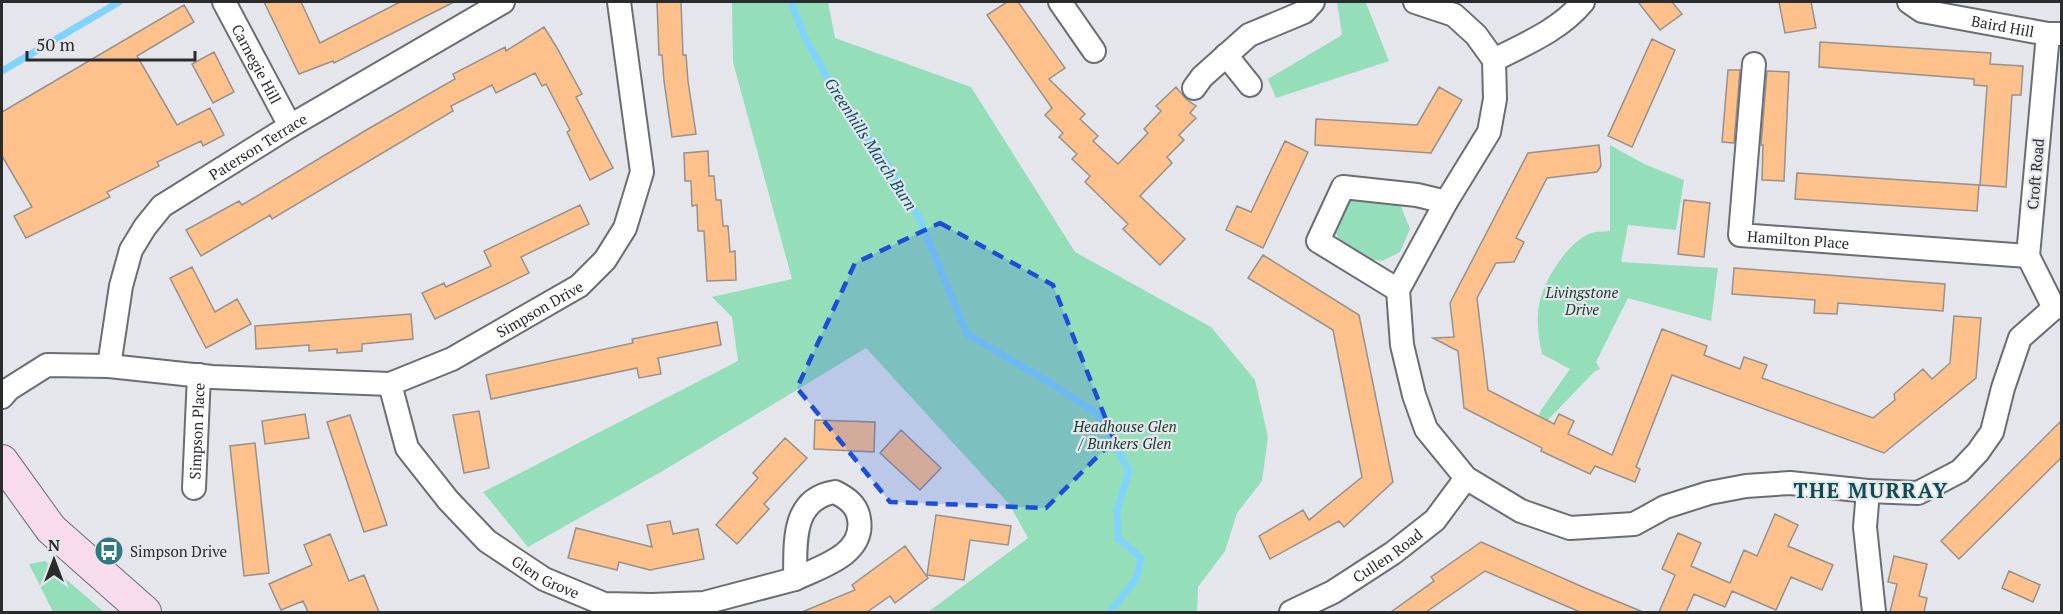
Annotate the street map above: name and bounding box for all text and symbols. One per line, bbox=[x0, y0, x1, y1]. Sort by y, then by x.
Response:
street label: Baird Hill bbox=[1970, 10, 2036, 41]
street label: Carnegie Hill bbox=[227, 20, 286, 107]
scale bar bbox=[27, 24, 195, 62]
text: 50 m bbox=[36, 32, 76, 56]
water label: Greenhills March Burn bbox=[820, 73, 922, 215]
street label: Paterson Terrace bbox=[205, 108, 310, 184]
street label: Croft Road bbox=[2022, 138, 2048, 210]
street label: Hamilton Place bbox=[1747, 226, 1850, 253]
street label: Simpson Drive bbox=[492, 276, 587, 342]
park label: Livingstone Drive bbox=[1545, 282, 1619, 319]
street label: Simpson Place bbox=[184, 382, 209, 480]
park label: Headhouse Glen / Bunkers Glen bbox=[1072, 416, 1177, 453]
district label: THE MURRAY bbox=[1793, 476, 1949, 504]
street label: Cullen Road bbox=[1349, 524, 1426, 587]
north arrow bbox=[24, 530, 84, 590]
text: N bbox=[48, 534, 60, 556]
bus stop icon: Simpson Drive bbox=[93, 535, 125, 567]
place label: Simpson Drive bbox=[130, 541, 227, 561]
street label: Glen Grove bbox=[508, 550, 582, 603]

